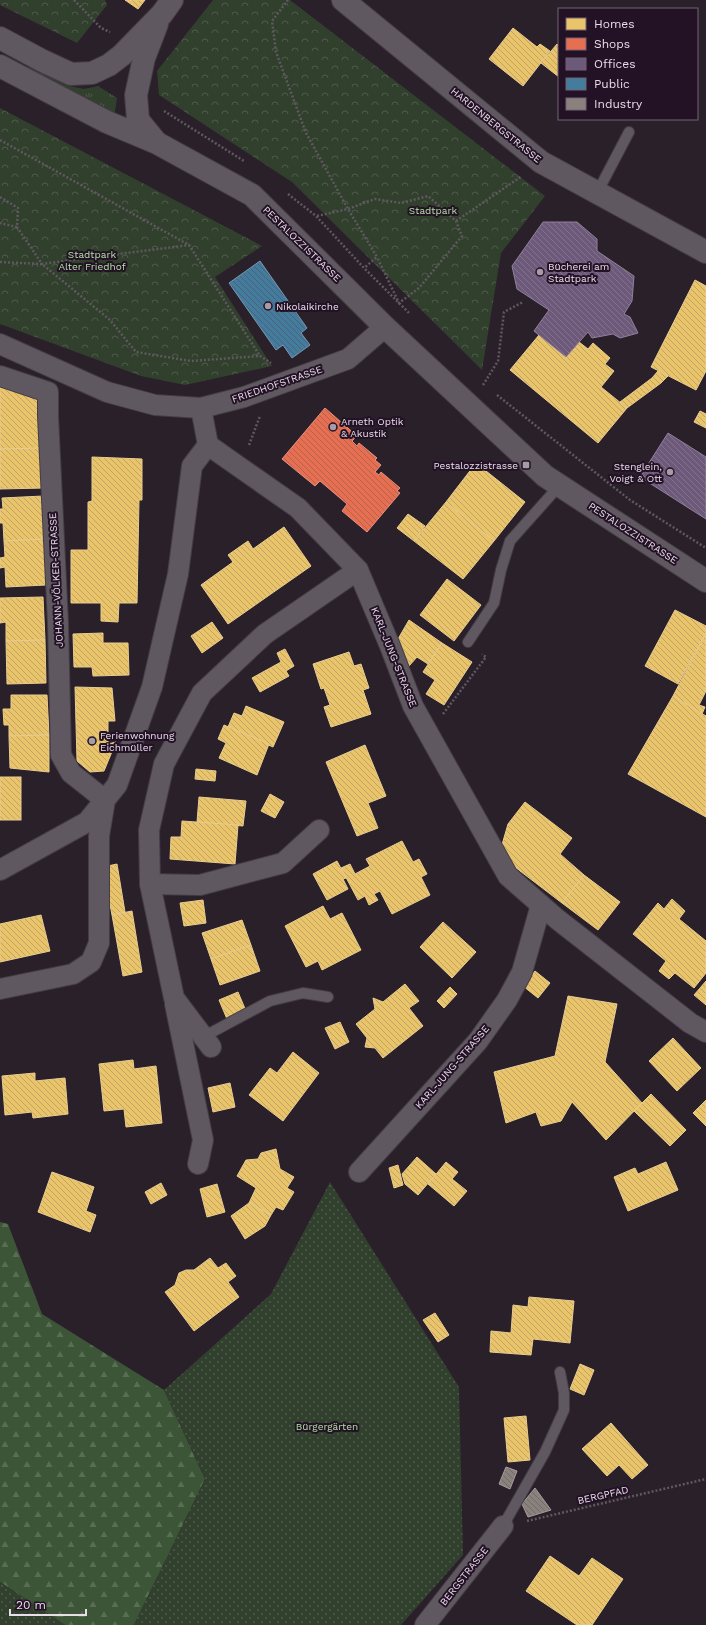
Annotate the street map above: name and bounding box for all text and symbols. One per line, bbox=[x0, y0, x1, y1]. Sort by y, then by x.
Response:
legend bbox=[558, 8, 698, 120]
text: Homes bbox=[594, 17, 635, 31]
text: Shops bbox=[594, 37, 630, 51]
text: Offices bbox=[594, 57, 636, 71]
text: Public bbox=[594, 77, 630, 91]
street label: HARDENBERGSTRASSE bbox=[449, 85, 543, 165]
text: Industry bbox=[594, 97, 643, 111]
street label: PESTALOZZISTRASSE bbox=[261, 204, 343, 284]
park label: Stadtpark bbox=[409, 205, 458, 216]
park label: Stadtpark Alter Friedhof bbox=[58, 249, 126, 272]
place label: Bücherei am Stadtpark bbox=[548, 261, 609, 284]
marker: Bücherei am Stadtpark bbox=[535, 267, 545, 277]
marker: Nikolaikirche bbox=[263, 301, 273, 311]
place label: Nikolaikirche bbox=[276, 301, 339, 312]
street label: FRIEDHOFSTRASSE bbox=[230, 363, 324, 405]
place label: Arneth Optik & Akustik bbox=[341, 416, 404, 439]
marker: Arneth Optik & Akustik bbox=[328, 422, 338, 432]
place label: Pestalozzistrasse bbox=[433, 460, 518, 471]
marker: Pestalozzistrasse bbox=[521, 460, 531, 470]
place label: Stenglein, Voigt & Ott bbox=[610, 461, 663, 484]
marker: Stenglein, Voigt & Ott bbox=[665, 467, 675, 477]
street label: PESTALOZZISTRASSE bbox=[587, 500, 679, 566]
street label: JOHANN-VÖLKER-STRASSE bbox=[47, 512, 65, 648]
street label: KARL-JUNG-STRASSE bbox=[369, 605, 419, 709]
place label: Ferienwohnung Eichmüller bbox=[100, 730, 175, 753]
marker: Ferienwohnung Eichmüller bbox=[87, 736, 97, 746]
street label: KARL-JUNG-STRASSE bbox=[413, 1023, 491, 1111]
park label: Bürgergärten bbox=[296, 1421, 358, 1432]
street label: BERGPFAD bbox=[576, 1484, 630, 1506]
street label: BERGSTRASSE bbox=[438, 1545, 490, 1607]
scale bar bbox=[10, 1591, 86, 1617]
text: 20 m bbox=[16, 1598, 46, 1612]

